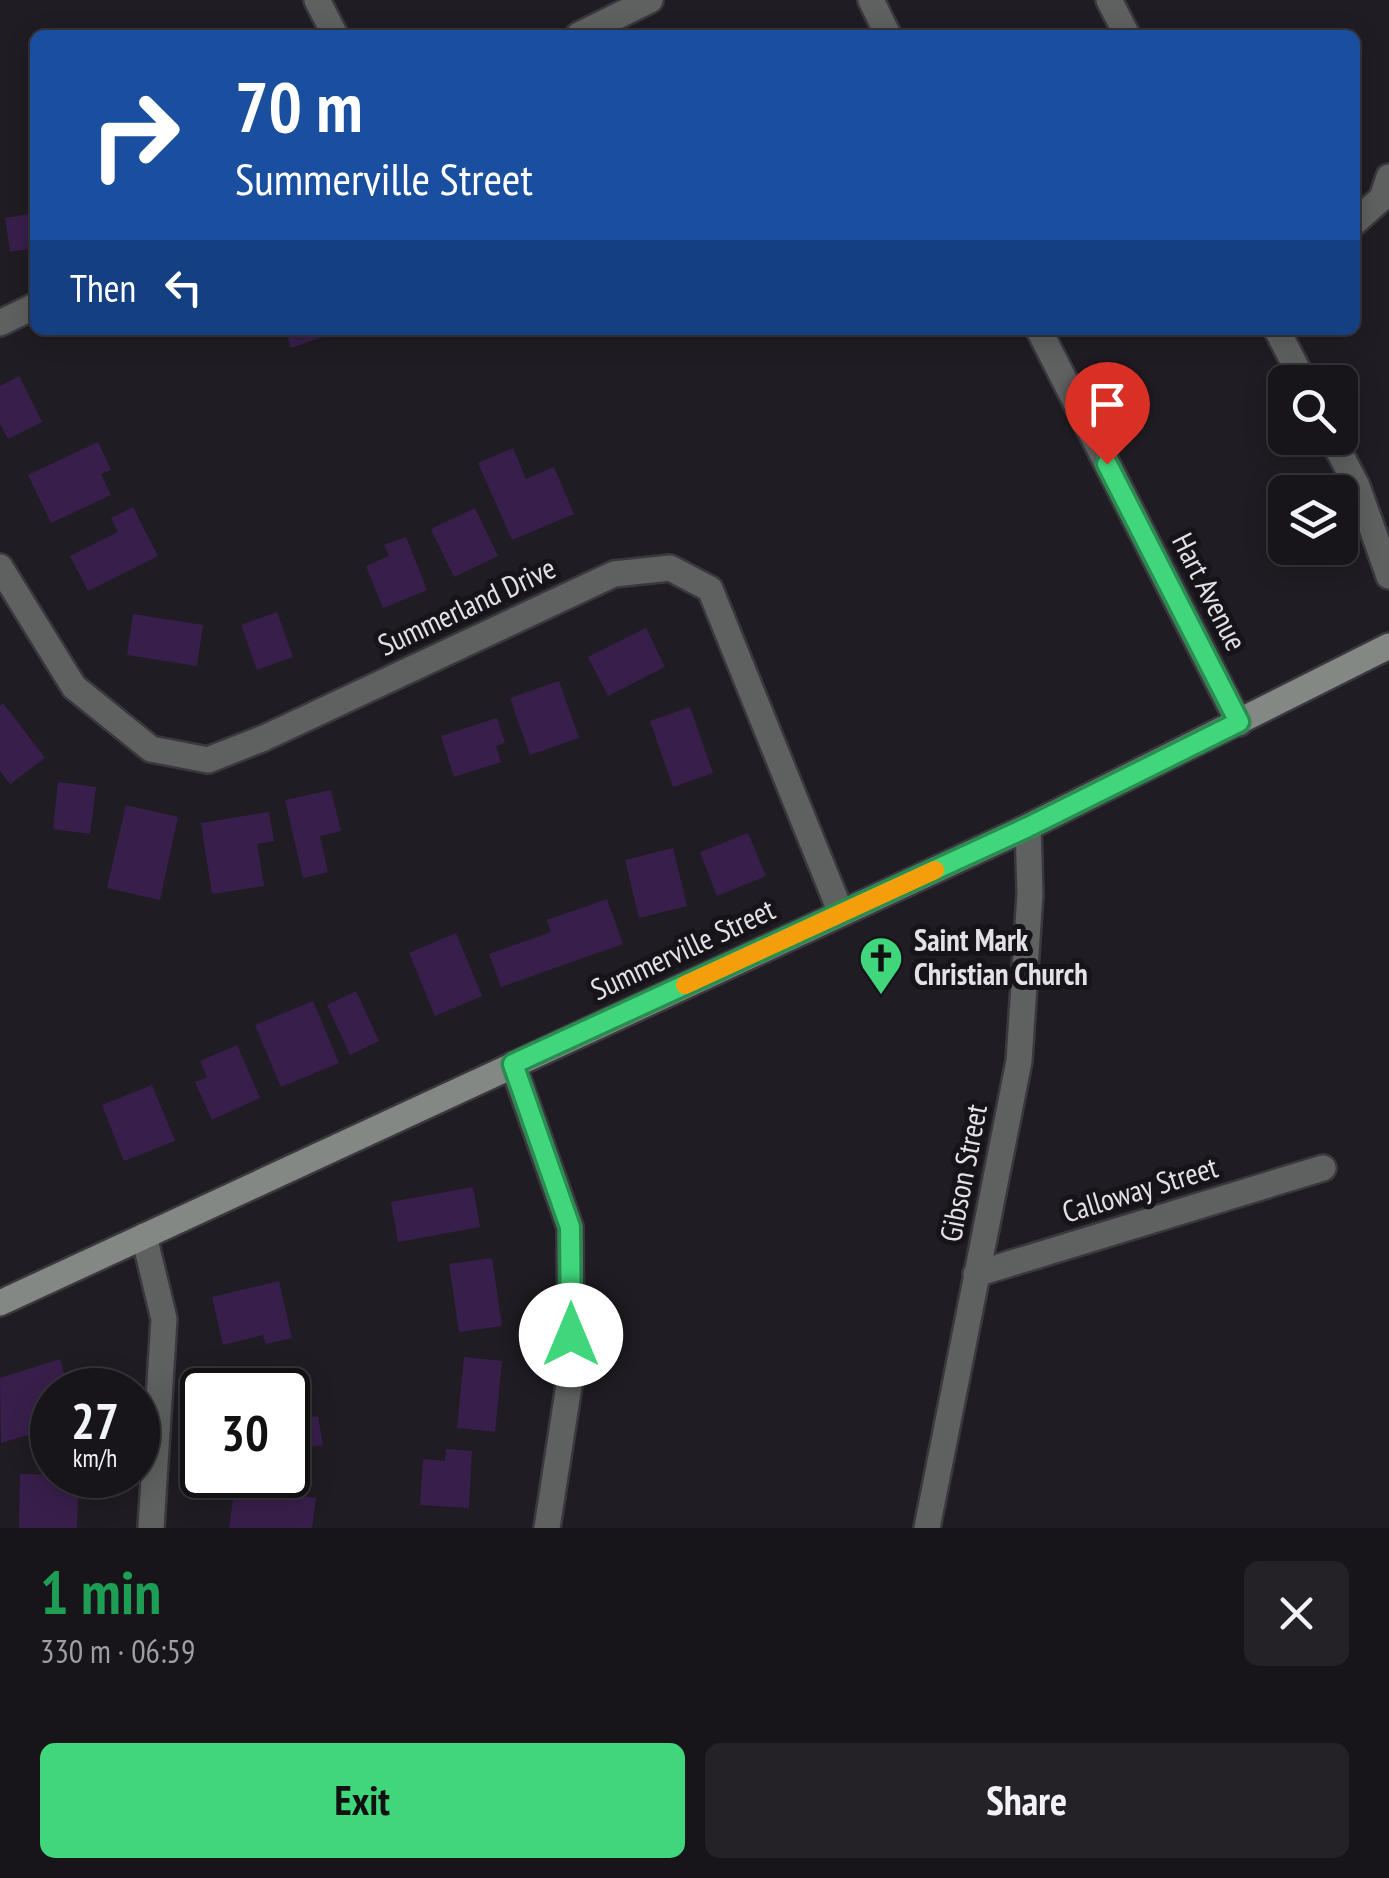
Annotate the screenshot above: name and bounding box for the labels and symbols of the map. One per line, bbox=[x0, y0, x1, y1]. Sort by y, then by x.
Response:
pin bbox=[1065, 362, 1150, 465]
street label: Hart Avenue bbox=[1164, 526, 1256, 657]
street label: Summerland Drive bbox=[371, 547, 561, 664]
street label: Summerville Street bbox=[584, 889, 781, 1008]
place label: Saint Mark Christian Church bbox=[914, 920, 1088, 993]
church icon: Saint Mark Christian Church bbox=[858, 935, 904, 996]
street label: Gibson Street bbox=[930, 1100, 995, 1245]
street label: Calloway Street bbox=[1057, 1146, 1223, 1231]
position arrow bbox=[519, 1283, 623, 1387]
speed limit sign: 30 bbox=[180, 1368, 310, 1498]

